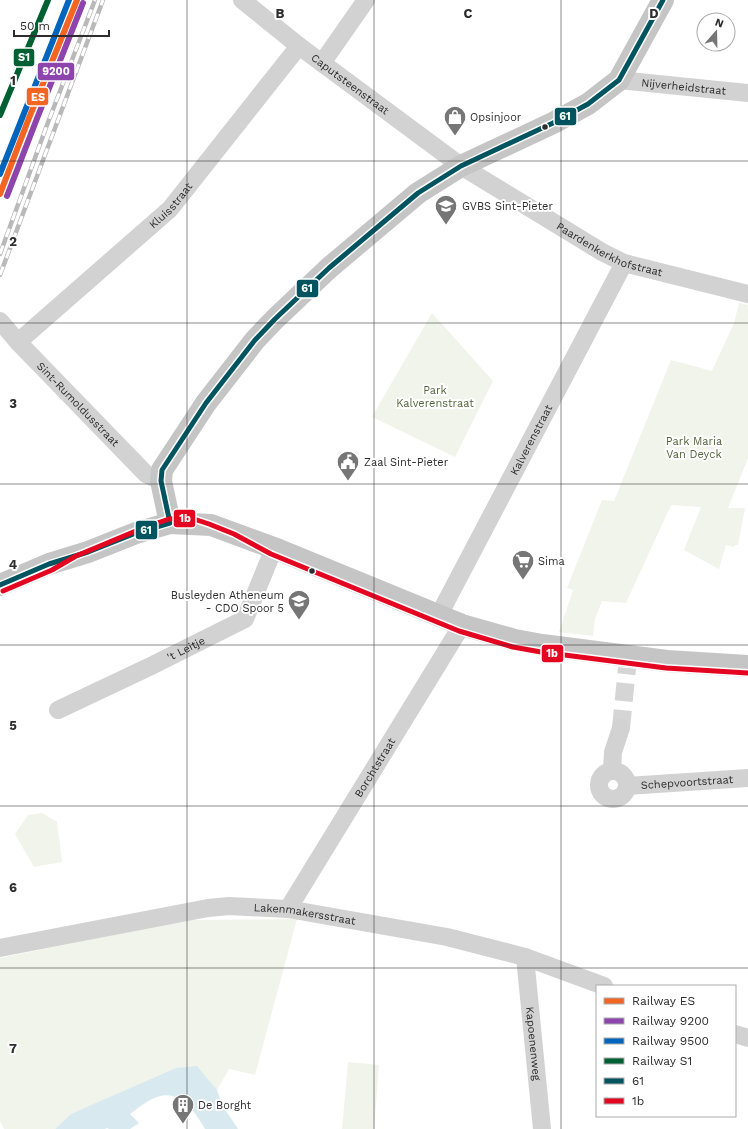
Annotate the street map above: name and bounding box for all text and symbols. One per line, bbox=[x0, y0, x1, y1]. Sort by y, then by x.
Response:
text: B bbox=[276, 6, 285, 21]
text: C bbox=[464, 6, 473, 21]
text: D bbox=[649, 6, 659, 21]
scale bar bbox=[14, 12, 109, 38]
north arrow bbox=[696, 12, 736, 52]
text: N bbox=[713, 16, 725, 31]
text: 50 m bbox=[20, 19, 50, 33]
line badge: S1 bbox=[13, 48, 35, 67]
text: S1 bbox=[18, 51, 30, 64]
street label: Caputsteenstraat bbox=[309, 51, 392, 117]
line badge: 9200 bbox=[37, 62, 75, 81]
text: 9200 bbox=[42, 65, 70, 78]
text: 1 bbox=[10, 73, 16, 88]
street label: Nijverheidstraat bbox=[641, 76, 727, 97]
line badge: ES bbox=[26, 87, 49, 106]
text: ES bbox=[31, 91, 45, 104]
shop icon: Opsinjoor bbox=[442, 104, 468, 137]
line badge: 61 bbox=[554, 107, 577, 126]
text: 61 bbox=[559, 110, 571, 123]
place label: Opsinjoor bbox=[470, 111, 522, 124]
unlabelled marker bbox=[540, 122, 550, 132]
street label: Kluisstraat bbox=[146, 180, 195, 231]
school or university icon: GVBS Sint-Pieter bbox=[433, 193, 459, 226]
place label: GVBS Sint-Pieter bbox=[462, 200, 553, 213]
street label: Paardenkerkhofstraat bbox=[554, 219, 664, 279]
text: 2 bbox=[9, 234, 17, 249]
line badge: 61 bbox=[296, 279, 319, 298]
text: 61 bbox=[301, 282, 313, 295]
street label: Sint-Rumoldusstraat bbox=[34, 359, 122, 449]
park label: Park Kalverenstraat bbox=[396, 384, 474, 410]
text: 3 bbox=[9, 396, 17, 411]
street label: Kalverenstraat bbox=[507, 402, 555, 477]
park label: Park Maria Van Deyck bbox=[666, 435, 722, 461]
public building icon: Zaal Sint-Pieter bbox=[335, 449, 361, 482]
place label: Zaal Sint-Pieter bbox=[364, 456, 449, 469]
line badge: 1b bbox=[173, 509, 196, 528]
text: 1b bbox=[179, 512, 191, 525]
line badge: 61 bbox=[135, 520, 158, 540]
text: 61 bbox=[140, 524, 152, 537]
supermarket icon: Sima bbox=[510, 548, 536, 581]
place label: Sima bbox=[538, 555, 565, 568]
text: 4 bbox=[9, 557, 18, 572]
unlabelled marker bbox=[307, 566, 317, 576]
school or university icon: Busleyden Atheneum - CDO Spoor 5 bbox=[286, 588, 312, 621]
place label: Busleyden Atheneum - CDO Spoor 5 bbox=[171, 589, 284, 615]
street label: 't Leitje bbox=[165, 634, 207, 663]
line badge: 1b bbox=[541, 644, 564, 663]
text: 1b bbox=[546, 647, 558, 660]
text: 5 bbox=[9, 718, 17, 733]
street label: Borchtstraat bbox=[352, 735, 398, 800]
street label: Schepvoortstraat bbox=[640, 772, 734, 792]
text: 6 bbox=[9, 880, 17, 895]
street label: Lakenmakersstraat bbox=[253, 901, 357, 927]
legend bbox=[596, 985, 736, 1117]
text: Railway ES bbox=[632, 994, 695, 1008]
street label: Kapoenenweg bbox=[523, 1006, 544, 1081]
text: Railway 9200 bbox=[632, 1014, 709, 1028]
text: Railway 9500 bbox=[632, 1034, 709, 1048]
text: 7 bbox=[9, 1041, 17, 1056]
text: Railway S1 bbox=[632, 1054, 692, 1068]
text: 61 bbox=[632, 1074, 644, 1088]
building icon: De Borght bbox=[170, 1092, 196, 1125]
text: 1b bbox=[632, 1094, 644, 1108]
place label: De Borght bbox=[198, 1099, 252, 1112]

